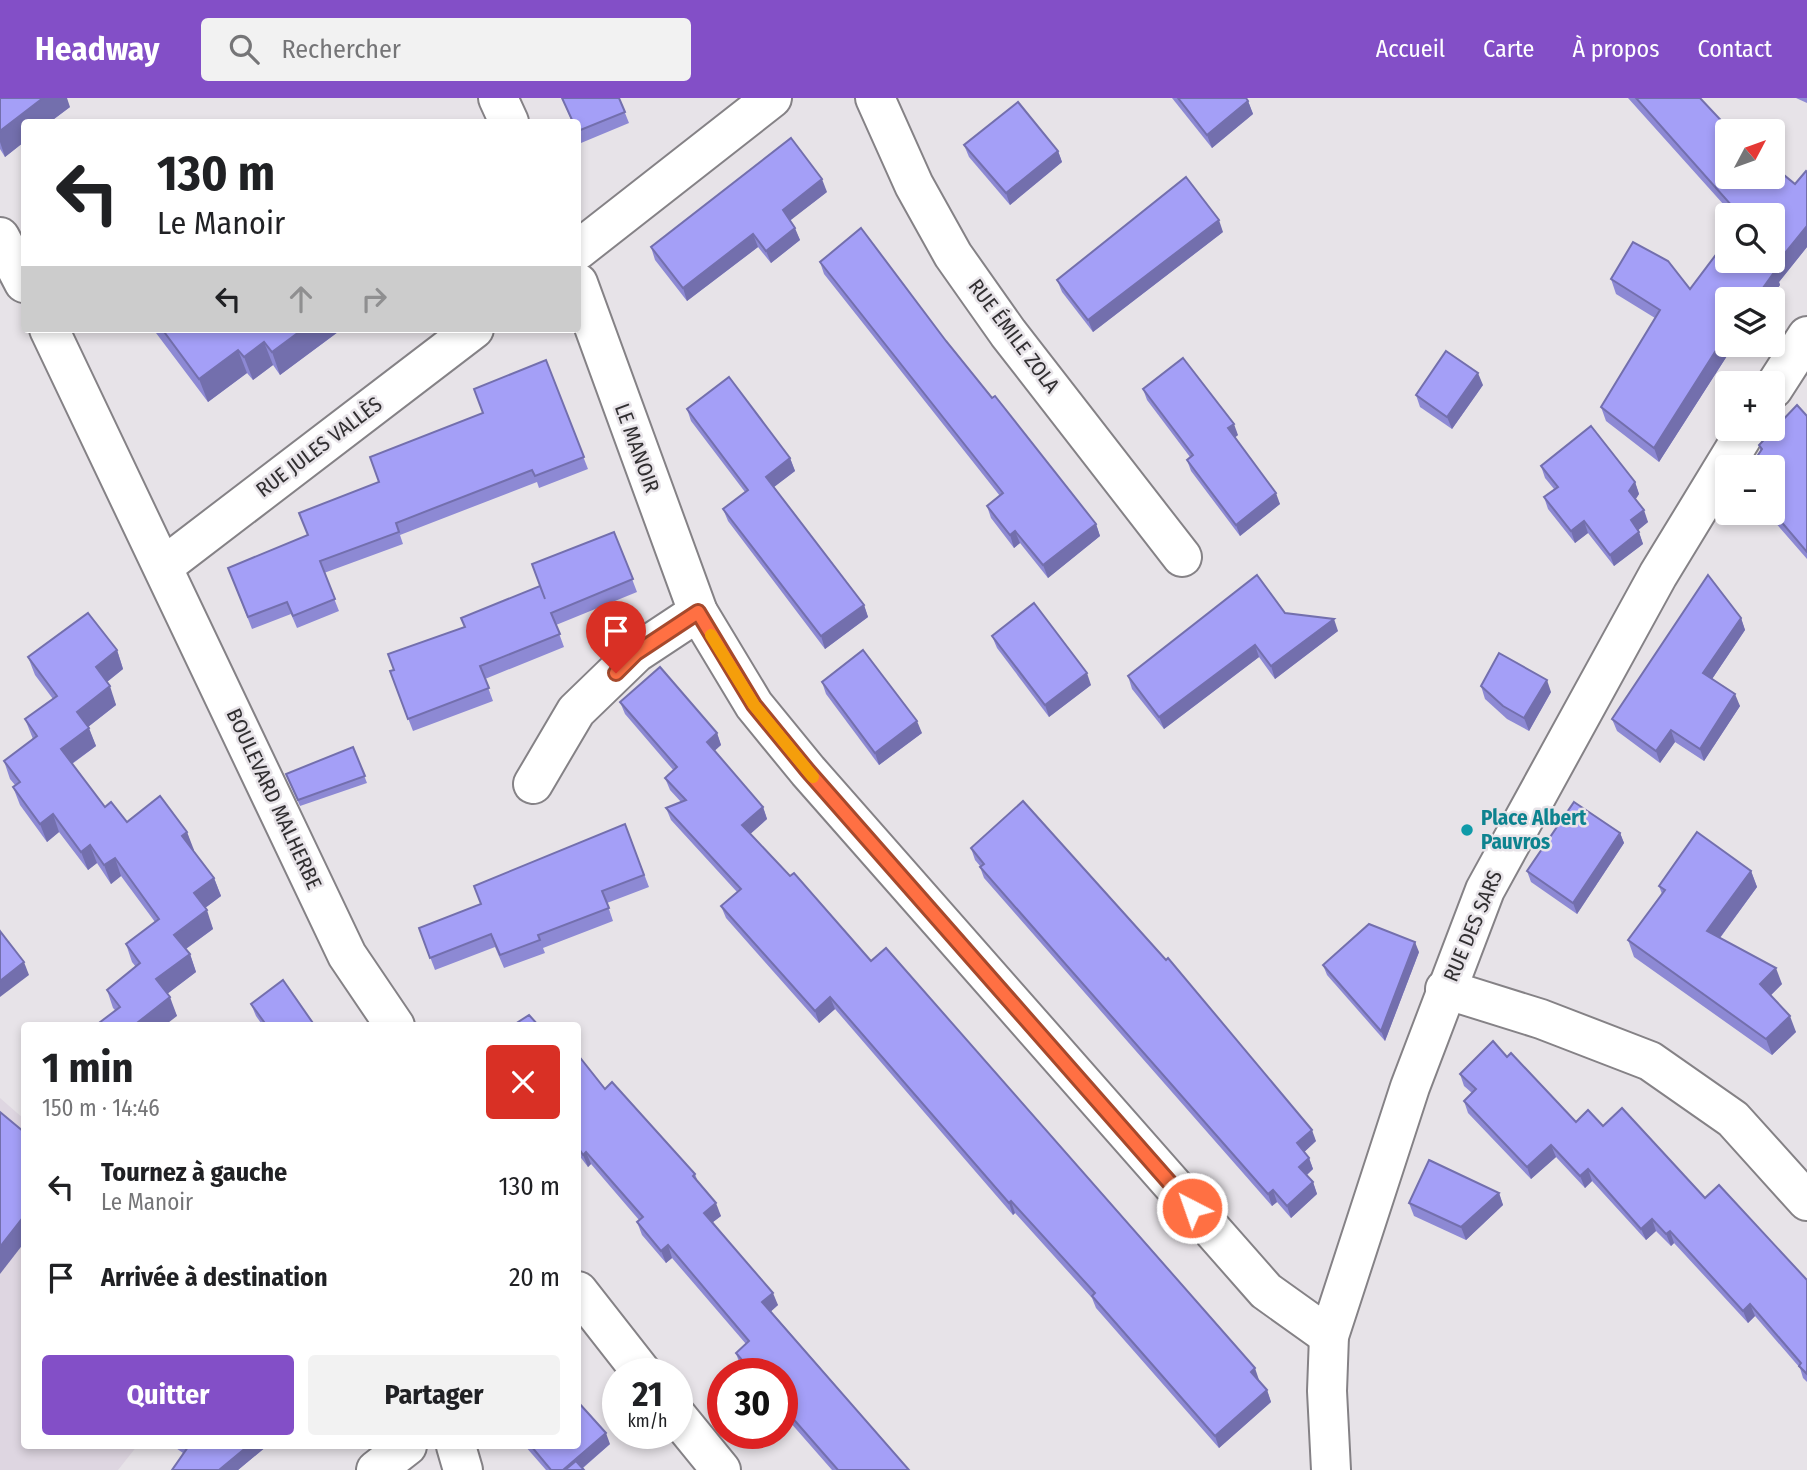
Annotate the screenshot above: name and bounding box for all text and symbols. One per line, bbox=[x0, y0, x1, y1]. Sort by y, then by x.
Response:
search box bbox=[201, 18, 691, 81]
text: Headway bbox=[35, 29, 159, 69]
icon: search bbox=[225, 30, 263, 68]
text: Rechercher bbox=[281, 34, 401, 65]
text: Accueil bbox=[1376, 35, 1445, 63]
text: Carte bbox=[1483, 35, 1534, 63]
text: À propos bbox=[1572, 35, 1659, 63]
text: Contact bbox=[1697, 35, 1772, 63]
north arrow bbox=[1715, 119, 1785, 189]
map controls bbox=[1715, 119, 1785, 525]
text: 130 m bbox=[157, 144, 275, 203]
icon: left bbox=[42, 147, 133, 238]
button: search bbox=[1715, 203, 1785, 273]
text: Le Manoir bbox=[157, 204, 285, 242]
street label: RUE ÉMILE ZOLA bbox=[963, 274, 1065, 398]
icon: left bbox=[209, 280, 247, 318]
icon: ahead bbox=[282, 280, 320, 318]
icon: right bbox=[355, 280, 393, 318]
button: layers bbox=[1715, 287, 1785, 357]
button: + bbox=[1715, 371, 1785, 441]
street label: RUE JULES VALLÈS bbox=[251, 391, 387, 503]
street label: LE MANOIR bbox=[609, 400, 665, 497]
button: − bbox=[1715, 455, 1785, 525]
pin bbox=[586, 601, 646, 673]
icon: arrive bbox=[597, 612, 635, 650]
street label: BOULEVARD MALHERBE bbox=[221, 704, 327, 894]
place label: Place Albert Pauvros bbox=[1481, 805, 1587, 855]
marker: Place Albert Pauvros bbox=[1459, 822, 1475, 838]
street label: RUE DES SARS bbox=[1438, 866, 1508, 986]
text: 1 min bbox=[42, 1043, 133, 1093]
button: close bbox=[486, 1045, 560, 1119]
text: 150 m · 14:46 bbox=[42, 1094, 160, 1122]
text: Tournez à gauche bbox=[101, 1157, 287, 1188]
icon: left bbox=[42, 1168, 80, 1206]
text: 130 m bbox=[498, 1171, 560, 1202]
position arrow bbox=[1155, 1171, 1229, 1245]
text: Le Manoir bbox=[101, 1188, 193, 1216]
icon: arrive bbox=[42, 1259, 80, 1297]
text: Arrivée à destination bbox=[101, 1262, 328, 1293]
text: 20 m bbox=[509, 1262, 560, 1293]
button: Quitter bbox=[42, 1355, 294, 1435]
button: Partager bbox=[308, 1355, 560, 1435]
speed limit sign: 30 bbox=[707, 1358, 798, 1449]
text: 21 bbox=[632, 1373, 663, 1415]
text: km/h bbox=[627, 1410, 668, 1432]

